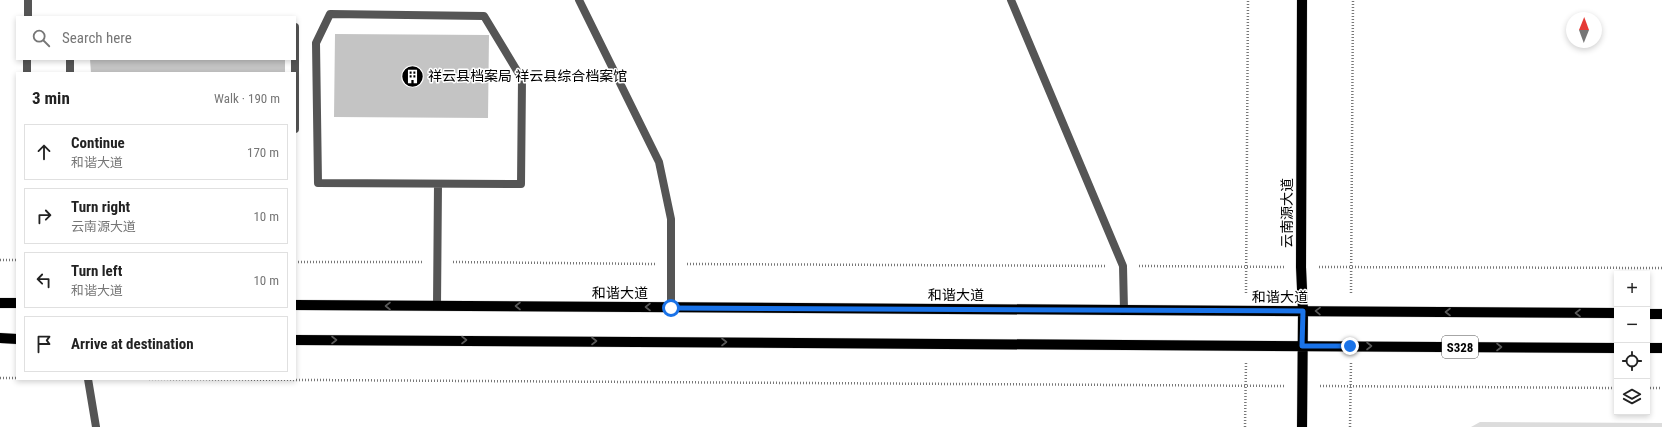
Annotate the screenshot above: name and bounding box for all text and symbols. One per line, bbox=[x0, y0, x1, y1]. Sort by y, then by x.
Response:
north arrow bbox=[1566, 12, 1602, 48]
search box bbox=[16, 16, 296, 60]
icon: search bbox=[30, 27, 52, 49]
text: Search here bbox=[62, 29, 132, 47]
building icon: 祥云县档案局 祥云县综合档案馆 bbox=[399, 63, 425, 89]
place label: 祥云县档案局 祥云县综合档案馆 bbox=[428, 68, 627, 84]
text: 3 min bbox=[32, 88, 70, 108]
text: Walk · 190 m bbox=[214, 91, 280, 106]
text: Continue bbox=[71, 134, 125, 152]
icon: ahead bbox=[33, 141, 55, 163]
text: 170 m bbox=[247, 145, 279, 160]
text: 和谐大道 bbox=[71, 155, 123, 170]
street label: 云南源大道 bbox=[1279, 178, 1295, 248]
text: Turn right bbox=[71, 198, 130, 216]
icon: right bbox=[33, 205, 55, 227]
text: 10 m bbox=[253, 209, 279, 224]
text: 云南源大道 bbox=[71, 219, 136, 234]
text: Turn left bbox=[71, 262, 122, 280]
icon: left bbox=[33, 269, 55, 291]
map controls bbox=[1614, 271, 1650, 415]
button: + bbox=[1614, 271, 1650, 307]
text: 10 m bbox=[253, 273, 279, 288]
text: 和谐大道 bbox=[71, 283, 123, 298]
street label: 和谐大道 bbox=[592, 285, 648, 301]
street label: 和谐大道 bbox=[928, 287, 984, 303]
street label: 和谐大道 bbox=[1252, 289, 1308, 305]
route start bbox=[662, 299, 680, 317]
one-way arrow bbox=[385, 301, 391, 310]
one-way arrow bbox=[515, 302, 521, 310]
one-way arrow bbox=[645, 303, 651, 311]
one-way arrow bbox=[1315, 307, 1321, 316]
button: − bbox=[1614, 307, 1650, 343]
one-way arrow bbox=[1445, 308, 1451, 316]
one-way arrow bbox=[1575, 309, 1581, 317]
icon: arrive bbox=[33, 333, 55, 355]
text: Arrive at destination bbox=[71, 335, 194, 353]
one-way arrow bbox=[331, 336, 337, 344]
one-way arrow bbox=[461, 336, 467, 345]
road number: S328 bbox=[1442, 336, 1478, 358]
one-way arrow bbox=[591, 337, 597, 345]
route end bbox=[1341, 337, 1359, 355]
one-way arrow bbox=[721, 338, 727, 346]
one-way arrow bbox=[1366, 342, 1372, 350]
one-way arrow bbox=[1496, 343, 1502, 351]
button: locate bbox=[1614, 343, 1650, 379]
button: layers bbox=[1614, 379, 1650, 415]

